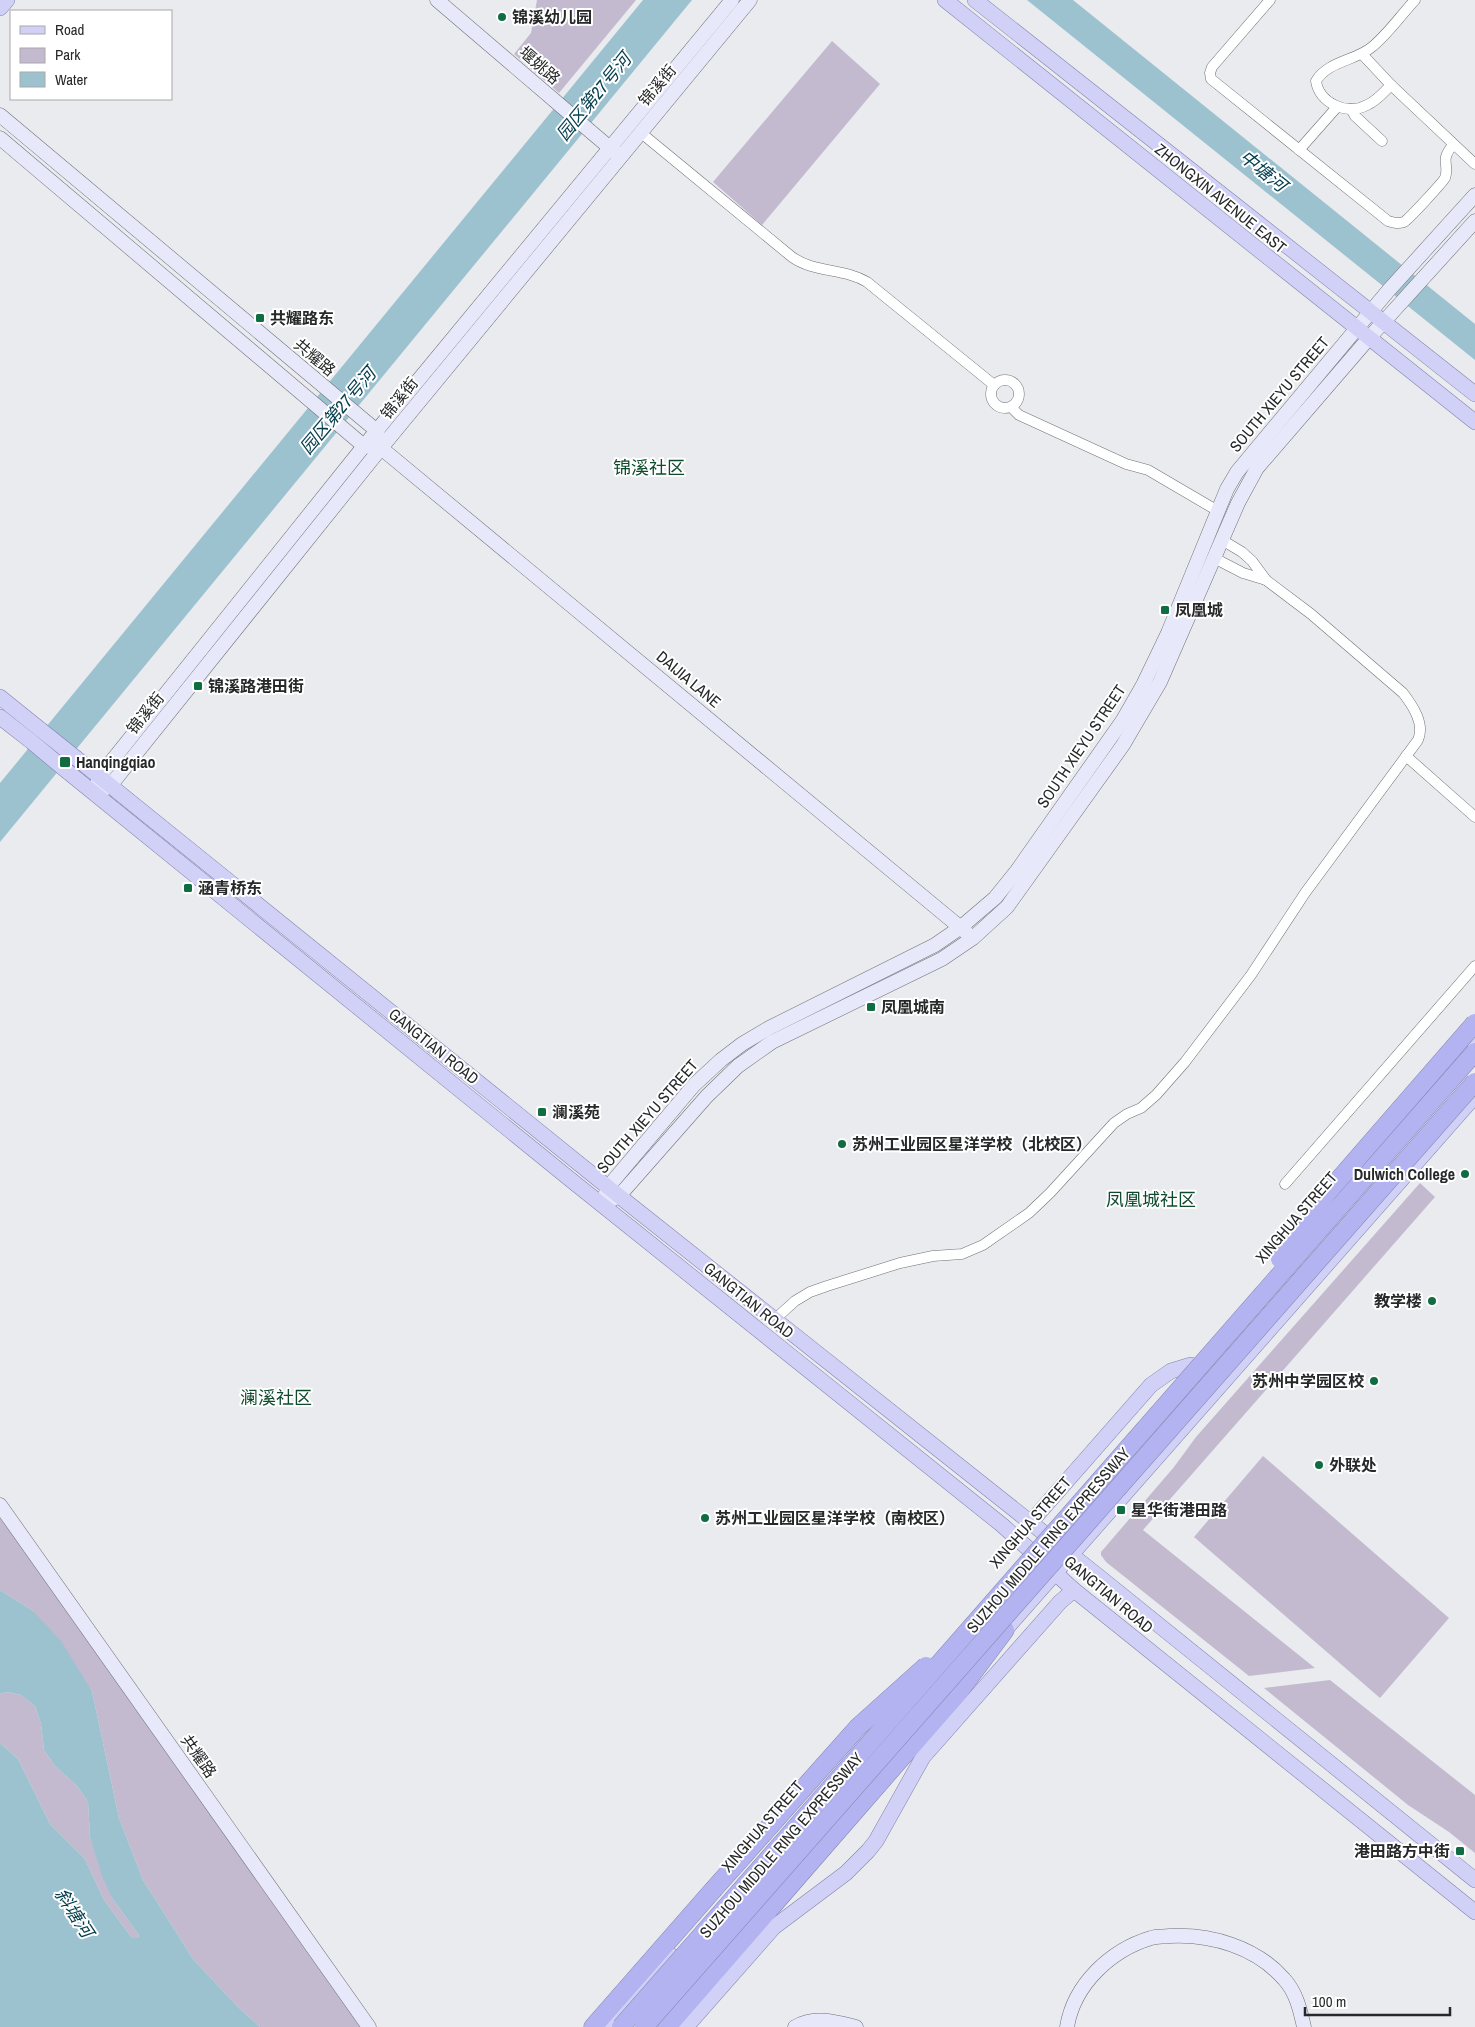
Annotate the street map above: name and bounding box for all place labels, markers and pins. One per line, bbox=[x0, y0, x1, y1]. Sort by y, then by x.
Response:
place label: 锦溪幼儿园 bbox=[512, 6, 592, 28]
marker: 锦溪幼儿园 bbox=[496, 11, 508, 23]
place label: 共耀路东 bbox=[270, 307, 334, 329]
marker: 共耀路东 bbox=[254, 312, 266, 324]
place label: 凤凰城 bbox=[1175, 599, 1223, 621]
marker: 凤凰城 bbox=[1159, 604, 1171, 616]
place label: 锦溪路港田街 bbox=[208, 675, 304, 697]
marker: 锦溪路港田街 bbox=[192, 680, 204, 692]
place label: Hanqingqiao bbox=[76, 751, 155, 773]
marker: Hanqingqiao bbox=[58, 755, 72, 769]
place label: 涵青桥东 bbox=[198, 877, 262, 899]
marker: 涵青桥东 bbox=[182, 882, 194, 894]
place label: 凤凰城南 bbox=[881, 996, 945, 1018]
marker: 凤凰城南 bbox=[865, 1001, 877, 1013]
place label: 澜溪苑 bbox=[552, 1101, 600, 1123]
marker: 澜溪苑 bbox=[536, 1106, 548, 1118]
place label: 苏州工业园区星洋学校（北校区） bbox=[852, 1133, 1092, 1155]
marker: 苏州工业园区星洋学校（北校区） bbox=[836, 1138, 848, 1150]
place label: Dulwich College bbox=[1354, 1163, 1455, 1185]
marker: Dulwich College bbox=[1459, 1168, 1471, 1180]
place label: 教学楼 bbox=[1374, 1290, 1422, 1312]
marker: 教学楼 bbox=[1426, 1295, 1438, 1307]
place label: 苏州中学园区校 bbox=[1252, 1370, 1365, 1392]
marker: 苏州中学园区校 bbox=[1368, 1375, 1380, 1387]
place label: 外联处 bbox=[1329, 1454, 1377, 1476]
marker: 外联处 bbox=[1313, 1459, 1325, 1471]
place label: 星华街港田路 bbox=[1131, 1499, 1227, 1521]
marker: 星华街港田路 bbox=[1115, 1504, 1127, 1516]
place label: 苏州工业园区星洋学校（南校区） bbox=[715, 1507, 955, 1529]
marker: 苏州工业园区星洋学校（南校区） bbox=[699, 1512, 711, 1524]
place label: 港田路方中街 bbox=[1354, 1840, 1450, 1862]
marker: 港田路方中街 bbox=[1454, 1845, 1466, 1857]

